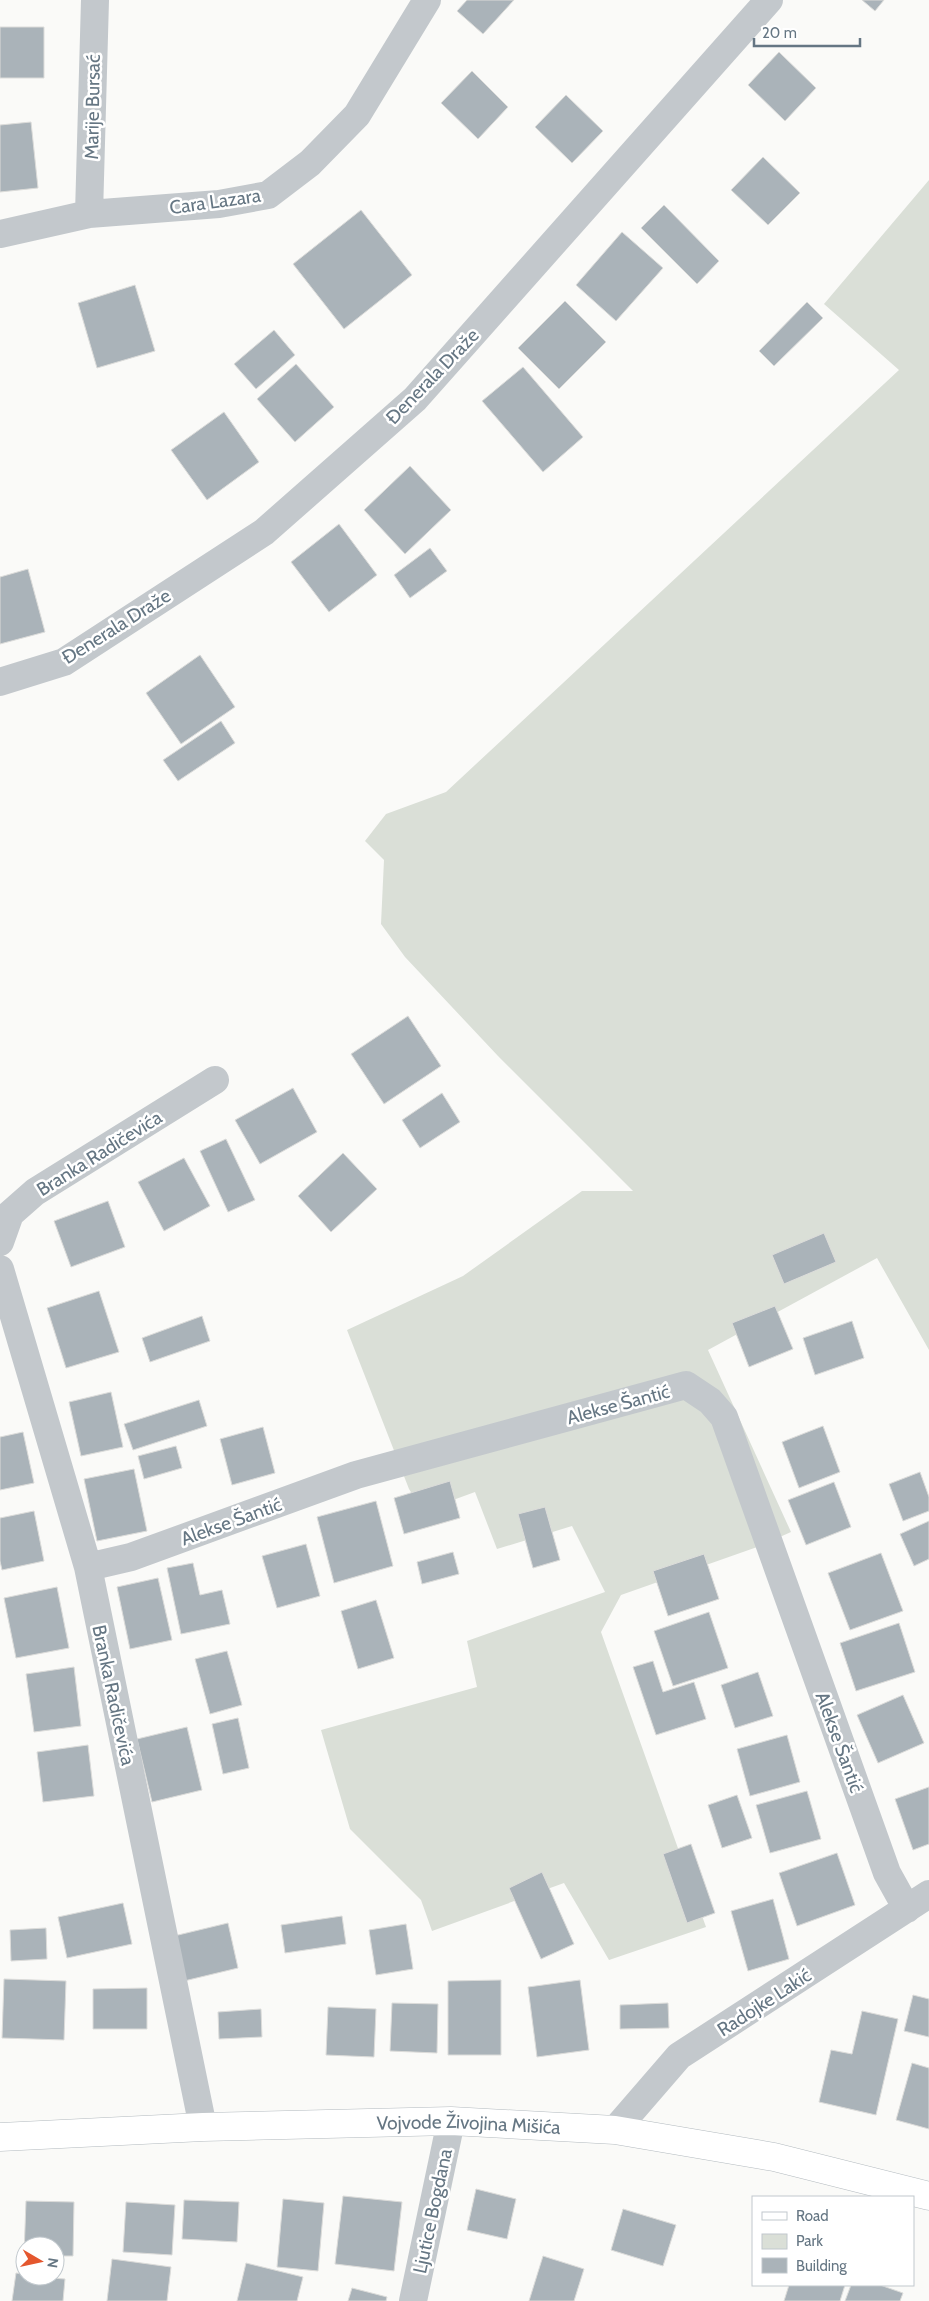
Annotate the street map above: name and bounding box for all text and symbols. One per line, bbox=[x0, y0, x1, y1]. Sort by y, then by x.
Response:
scale bar bbox=[754, 15, 860, 47]
text: 20 m bbox=[762, 24, 797, 42]
street label: Marije Bursać bbox=[80, 54, 105, 160]
street label: Cara Lazara bbox=[168, 184, 262, 219]
street label: Đenerala Draže bbox=[381, 324, 484, 429]
street label: Đenerala Draže bbox=[58, 584, 175, 669]
street label: Branka Radičevića bbox=[32, 1106, 166, 1201]
street label: Alekse Šantić bbox=[564, 1379, 673, 1429]
street label: Alekse Šantić bbox=[177, 1492, 285, 1550]
street label: Branka Radičevića bbox=[87, 1623, 140, 1767]
street label: Alekse Šantić bbox=[811, 1688, 869, 1796]
street label: Radojke Lakić bbox=[713, 1963, 816, 2041]
street label: Vojvode Živojina Mišića bbox=[376, 2109, 561, 2139]
street label: Ljutice Bogdana bbox=[408, 2147, 457, 2276]
legend bbox=[752, 2196, 914, 2286]
text: Road bbox=[796, 2207, 829, 2225]
text: Park bbox=[796, 2232, 823, 2250]
north arrow bbox=[15, 2236, 65, 2286]
text: N bbox=[43, 2257, 63, 2269]
text: Building bbox=[796, 2257, 847, 2275]

